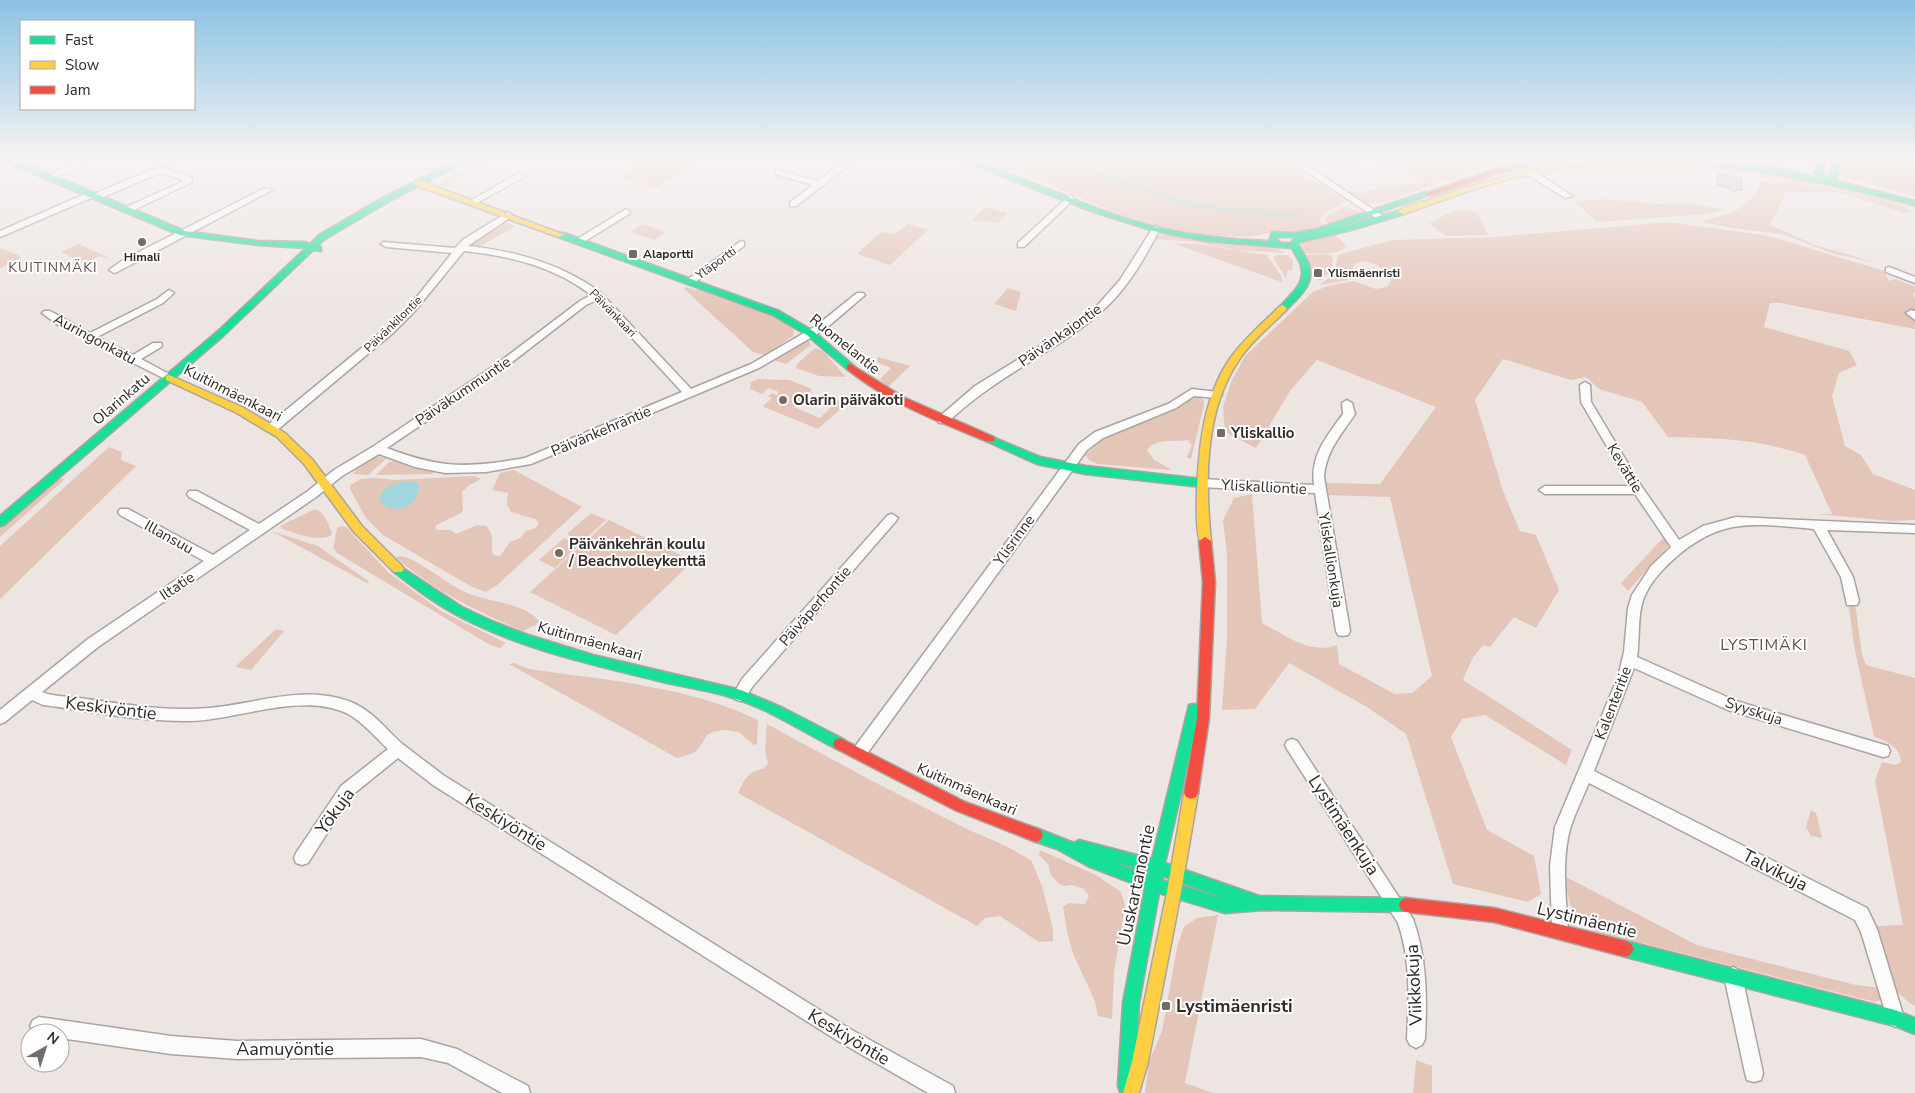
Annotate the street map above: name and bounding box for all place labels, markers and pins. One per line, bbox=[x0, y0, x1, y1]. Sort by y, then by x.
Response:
marker: Himali bbox=[136, 236, 148, 248]
place label: Alaportti bbox=[643, 246, 693, 262]
marker: Alaportti bbox=[627, 248, 639, 260]
place label: Himali bbox=[124, 249, 160, 265]
place label: Ylismäenristi bbox=[1327, 265, 1400, 281]
marker: Ylismäenristi bbox=[1312, 267, 1324, 279]
place label: Olarin päiväkoti bbox=[793, 390, 903, 410]
marker: Olarin päiväkoti bbox=[777, 394, 789, 406]
place label: Yliskallio bbox=[1230, 423, 1295, 443]
marker: Yliskallio bbox=[1215, 427, 1227, 439]
place label: Päivänkehrän koulu / Beachvolleykenttä bbox=[568, 534, 706, 571]
marker: Päivänkehrän koulu / Beachvolleykenttä bbox=[553, 547, 565, 559]
place label: Lystimäenristi bbox=[1176, 994, 1293, 1018]
marker: Lystimäenristi bbox=[1160, 1000, 1172, 1012]

